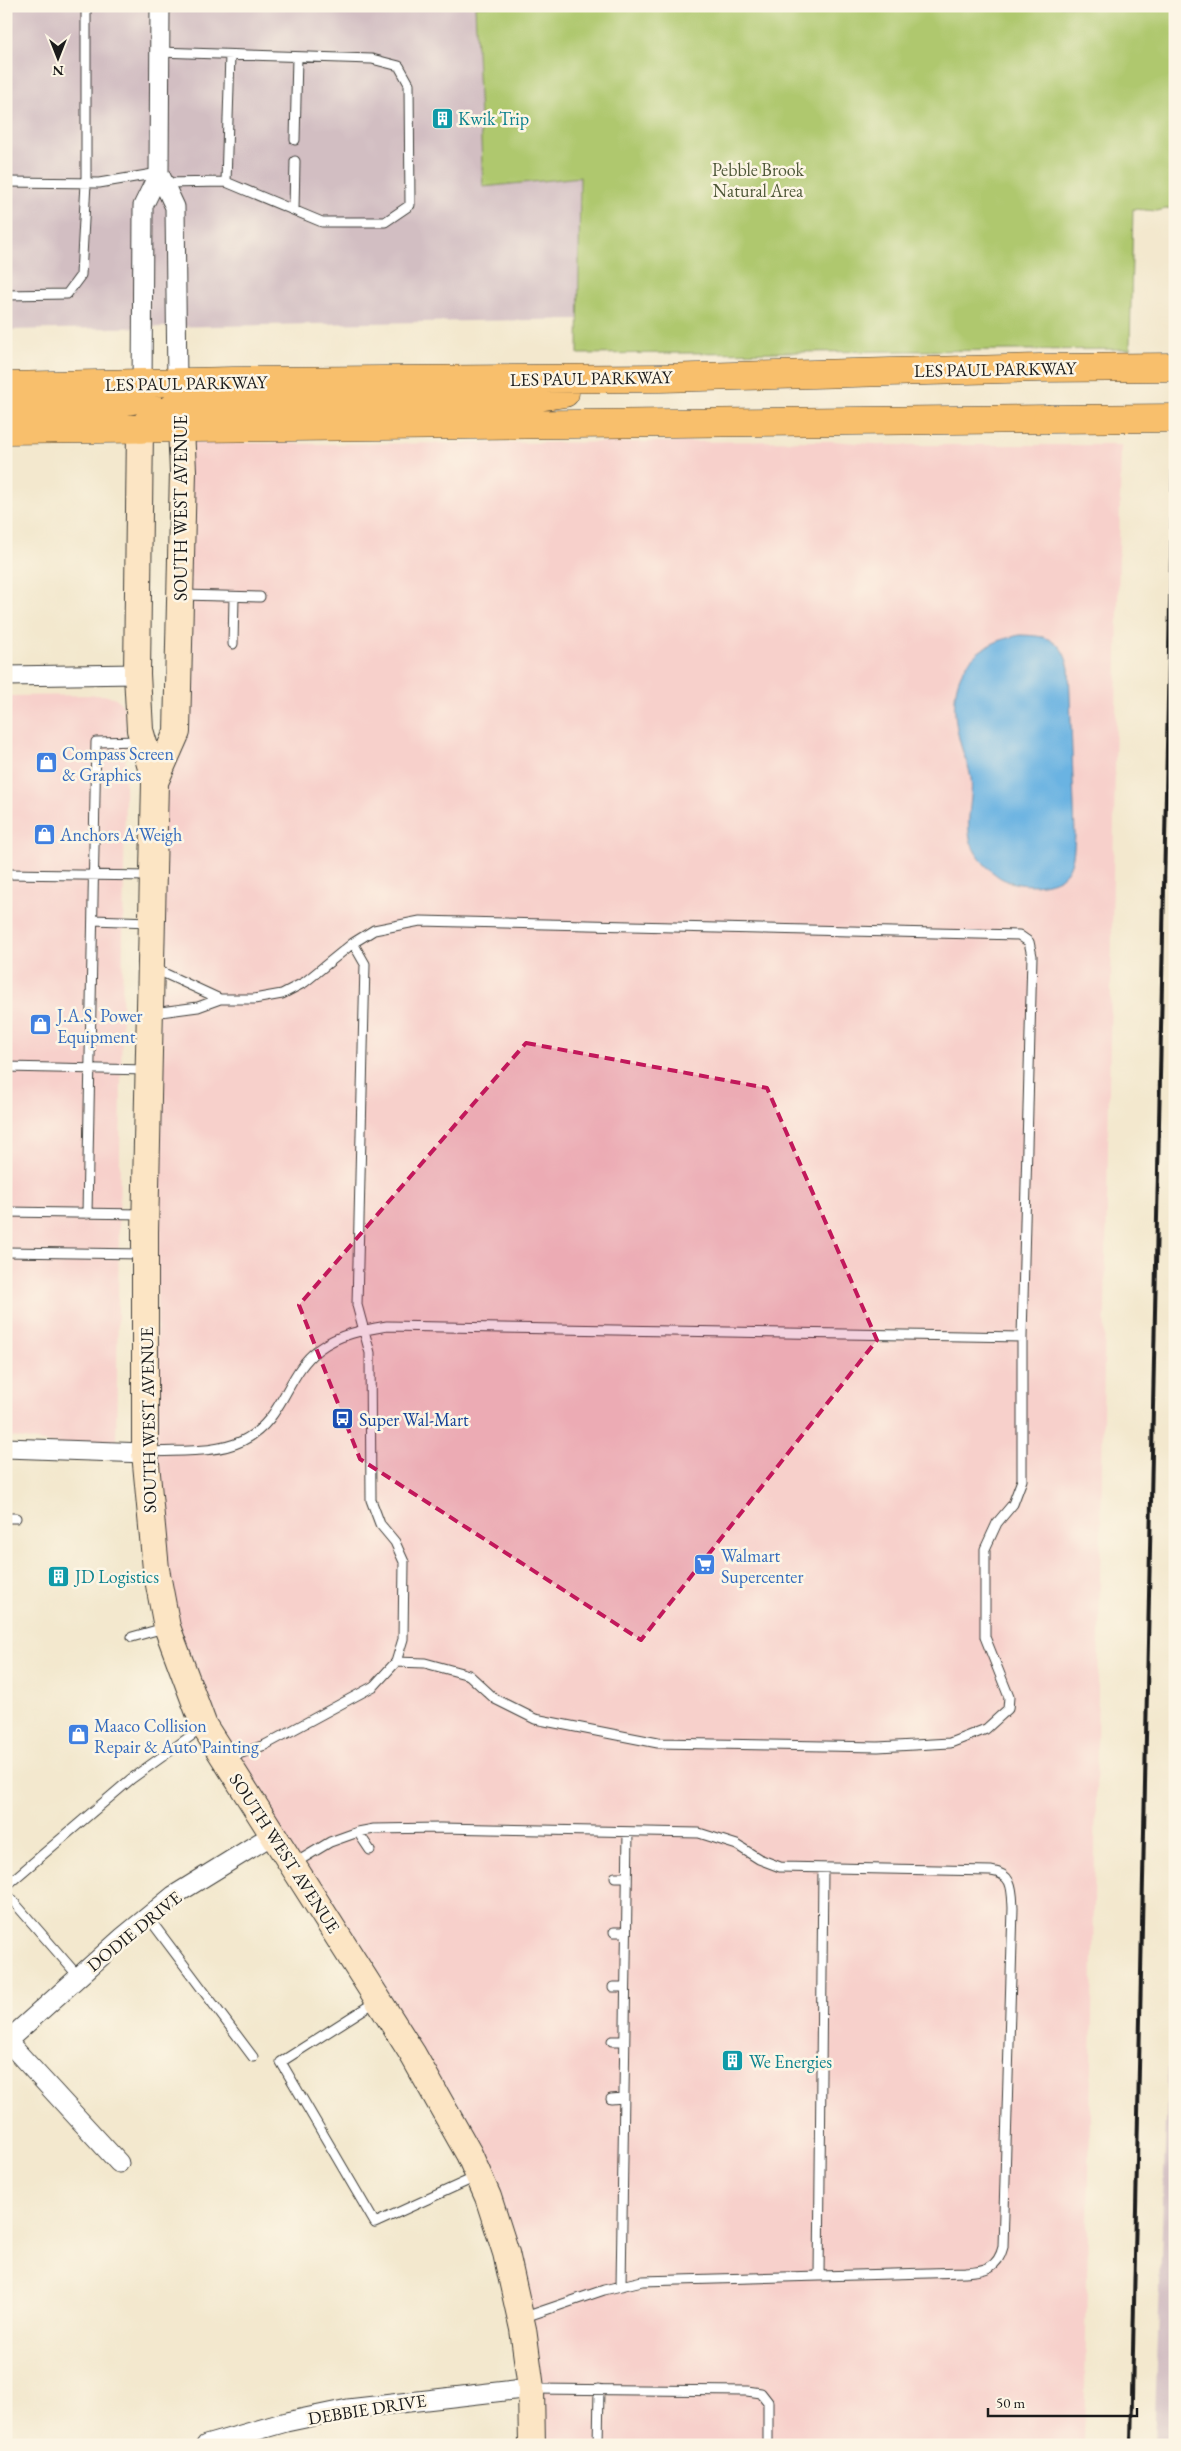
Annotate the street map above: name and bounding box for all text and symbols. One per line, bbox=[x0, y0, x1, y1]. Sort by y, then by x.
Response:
north arrow bbox=[32, 32, 82, 82]
text: N bbox=[52, 62, 64, 80]
building icon: Kwik Trip bbox=[430, 106, 454, 130]
place label: Kwik Trip bbox=[458, 107, 529, 130]
park label: Pebble Brook Natural Area bbox=[712, 158, 804, 202]
street label: LES PAUL PARKWAY bbox=[914, 356, 1078, 382]
street label: LES PAUL PARKWAY bbox=[510, 365, 674, 391]
street label: LES PAUL PARKWAY bbox=[105, 370, 269, 396]
street label: SOUTH WEST AVENUE bbox=[169, 415, 192, 601]
place label: Compass Screen & Graphics bbox=[62, 742, 174, 786]
shop icon: Compass Screen & Graphics bbox=[34, 751, 58, 775]
shop icon: Anchors A'Weigh bbox=[32, 822, 56, 846]
place label: Anchors A'Weigh bbox=[59, 823, 182, 846]
place label: J.A.S. Power Equipment bbox=[55, 1004, 143, 1048]
shop icon: J.A.S. Power Equipment bbox=[29, 1013, 53, 1037]
street label: SOUTH WEST AVENUE bbox=[135, 1327, 161, 1513]
bus stop icon: Super Wal-Mart bbox=[331, 1407, 355, 1431]
place label: Super Wal-Mart bbox=[359, 1408, 469, 1431]
place label: Walmart Supercenter bbox=[721, 1544, 803, 1588]
supermarket icon: Walmart Supercenter bbox=[693, 1553, 717, 1577]
building icon: JD Logistics bbox=[47, 1564, 71, 1588]
place label: JD Logistics bbox=[73, 1565, 159, 1588]
place label: Maaco Collision Repair & Auto Painting bbox=[94, 1714, 259, 1758]
shop icon: Maaco Collision Repair & Auto Painting bbox=[66, 1723, 90, 1747]
street label: SOUTH WEST AVENUE bbox=[225, 1769, 345, 1937]
street label: DODIE DRIVE bbox=[82, 1886, 186, 1976]
building icon: We Energies bbox=[721, 2049, 745, 2073]
place label: We Energies bbox=[749, 2050, 832, 2073]
scale bar bbox=[988, 2386, 1137, 2418]
street label: DEBBIE DRIVE bbox=[306, 2388, 428, 2430]
text: 50 m bbox=[996, 2393, 1025, 2412]

